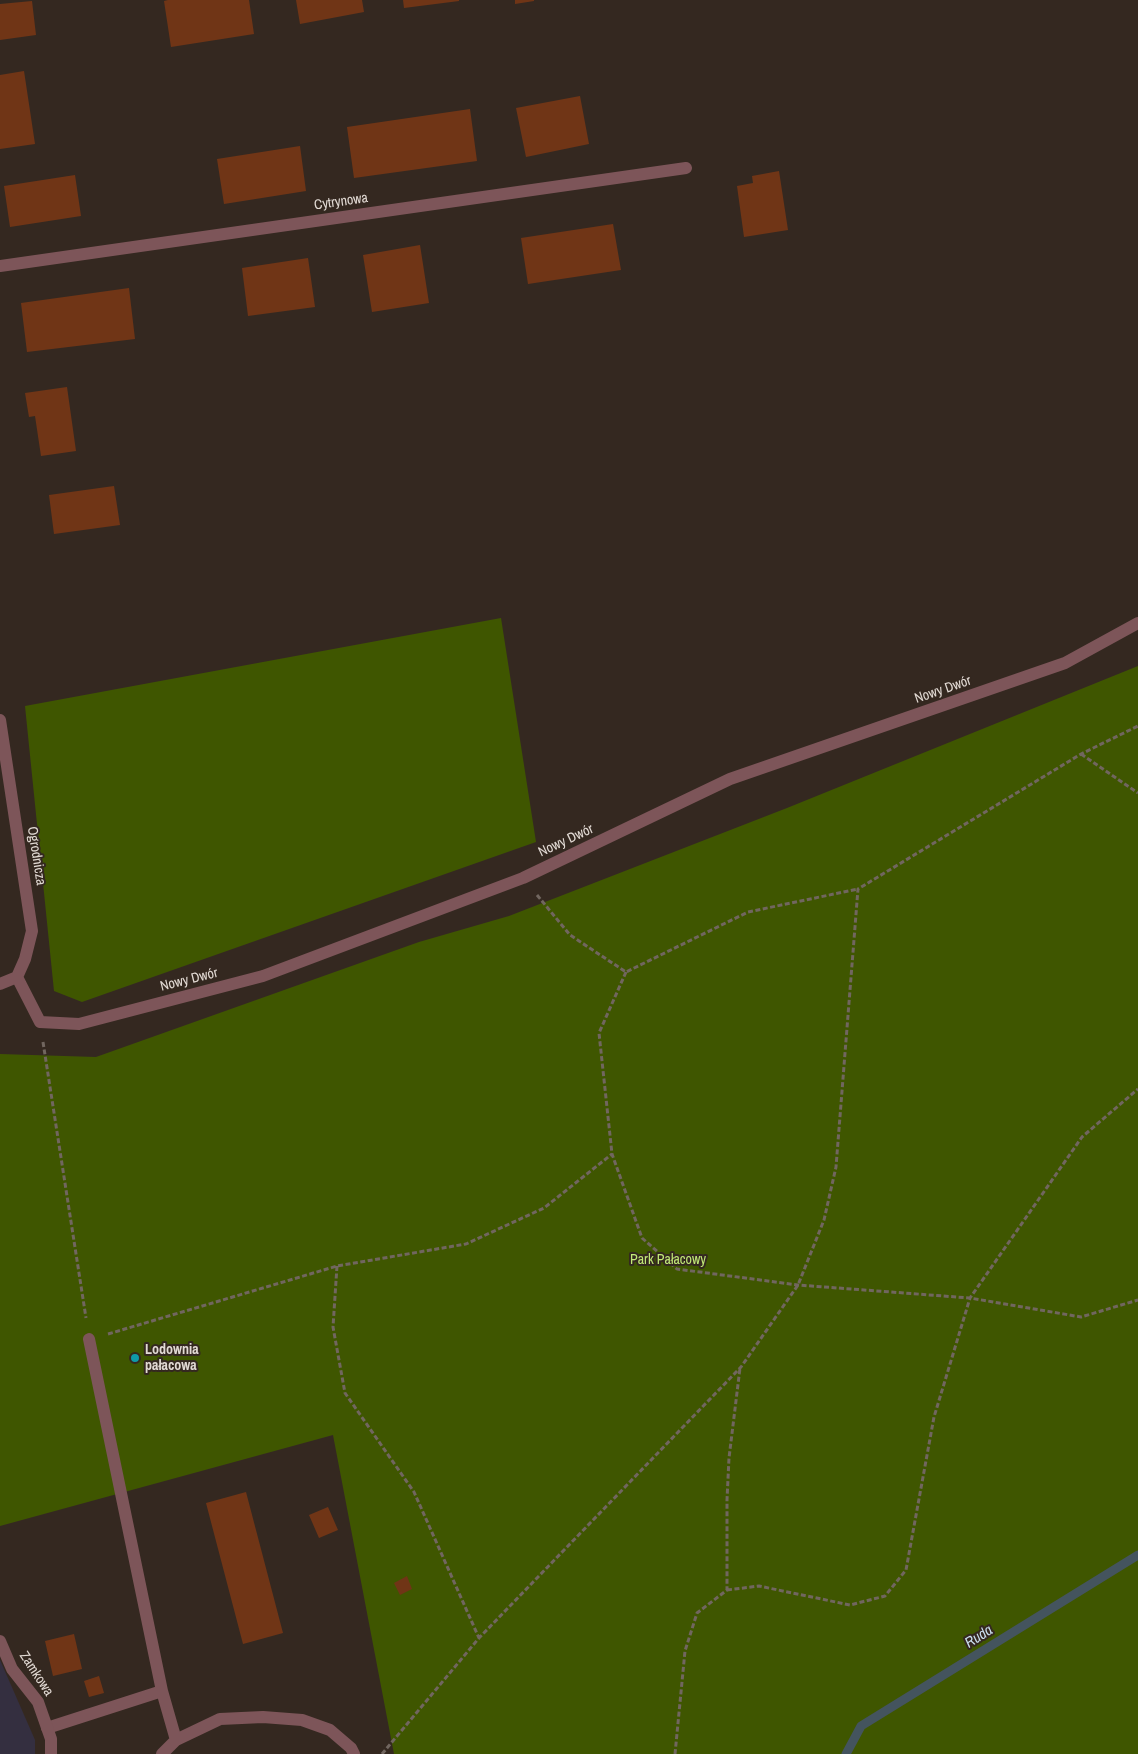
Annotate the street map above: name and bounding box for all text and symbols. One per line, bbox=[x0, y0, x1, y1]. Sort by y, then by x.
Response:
street label: Cytrynowa bbox=[313, 190, 369, 214]
street label: Nowy Dwór bbox=[913, 673, 973, 707]
street label: Nowy Dwór bbox=[536, 821, 596, 861]
street label: Ogrodnicza bbox=[23, 825, 49, 887]
street label: Nowy Dwór bbox=[159, 965, 219, 995]
park label: Park Pałacowy bbox=[630, 1252, 706, 1268]
place label: Lodownia pałacowa bbox=[145, 1342, 199, 1374]
marker: Lodownia pałacowa bbox=[129, 1352, 141, 1364]
water label: Ruda bbox=[962, 1622, 996, 1652]
street label: Zamkowa bbox=[15, 1649, 57, 1699]

